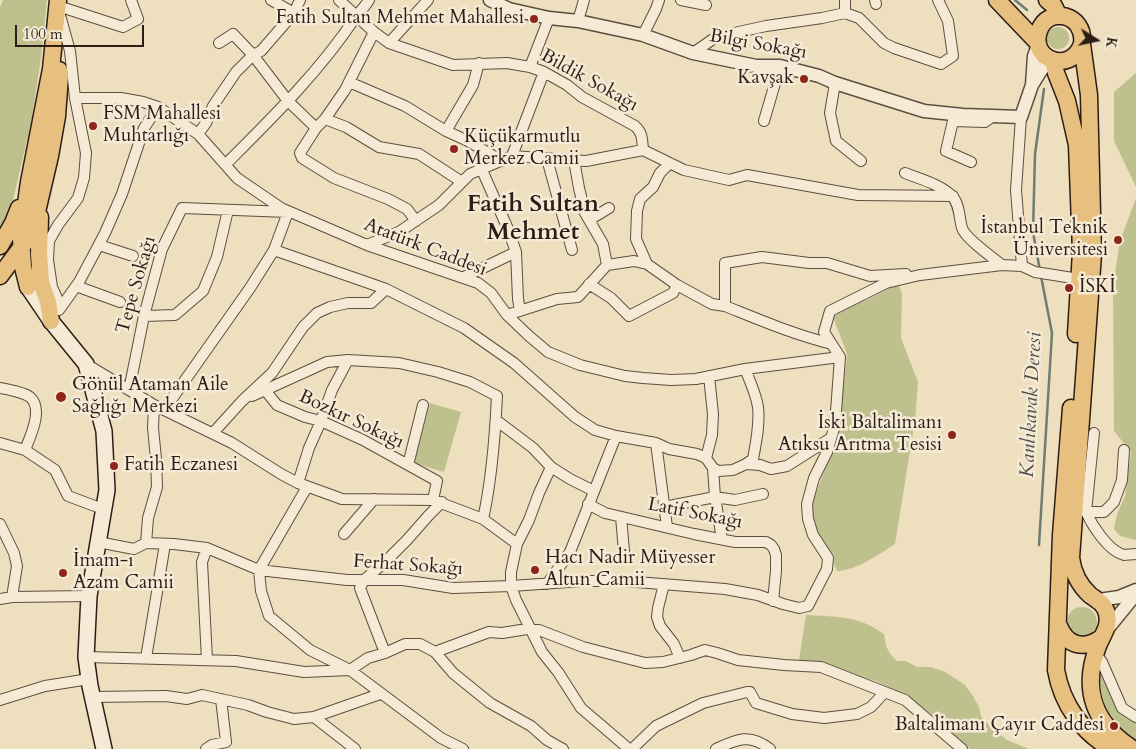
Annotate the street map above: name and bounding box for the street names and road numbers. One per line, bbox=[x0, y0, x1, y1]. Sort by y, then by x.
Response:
street label: Bilgi Sokağı bbox=[708, 25, 808, 65]
street label: Bildik Sokağı bbox=[536, 45, 642, 117]
street label: Atatürk Caddesi bbox=[360, 214, 490, 282]
street label: Tepe Sokağı bbox=[112, 234, 162, 336]
street label: Bozkır Sokağı bbox=[295, 386, 407, 454]
street label: Latif Sokağı bbox=[646, 494, 744, 534]
street label: Ferhat Sokağı bbox=[352, 551, 464, 581]

